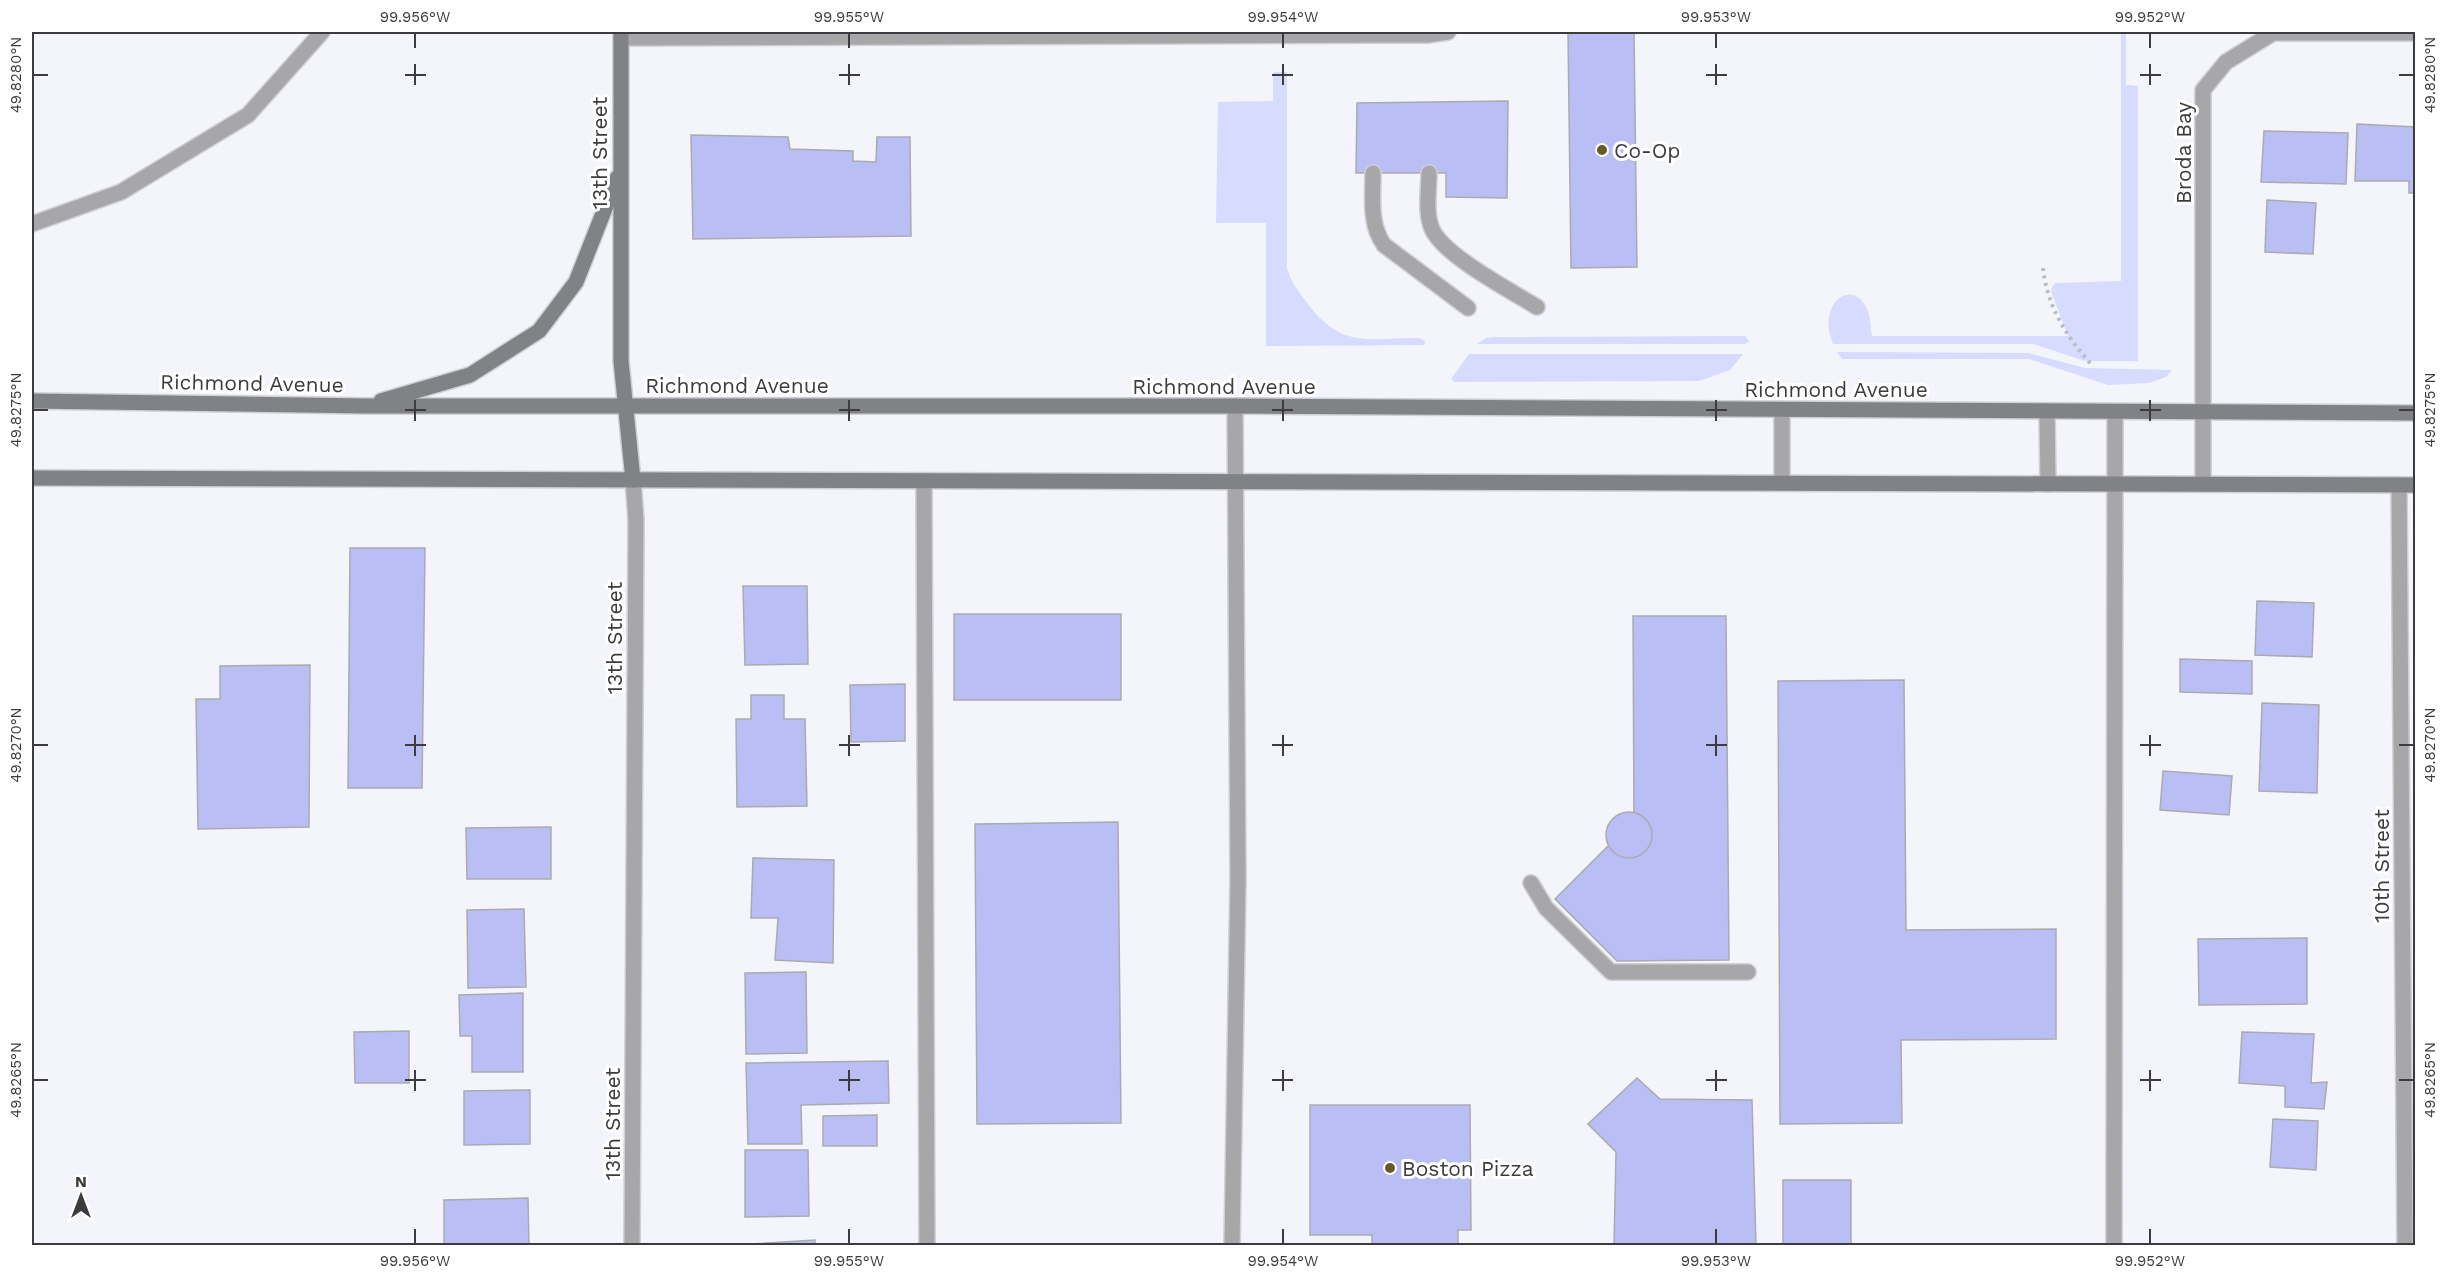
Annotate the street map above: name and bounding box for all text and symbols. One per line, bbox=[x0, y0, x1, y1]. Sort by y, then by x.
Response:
text: 99.956°W bbox=[380, 8, 450, 26]
text: 99.955°W bbox=[814, 8, 884, 26]
text: 99.954°W bbox=[1248, 8, 1318, 26]
text: 99.953°W bbox=[1681, 8, 1751, 26]
text: 99.952°W bbox=[2115, 8, 2185, 26]
text: 49.8280°N bbox=[7, 37, 25, 113]
text: 49.8280°N bbox=[2421, 37, 2439, 113]
street label: 13th Street bbox=[587, 97, 612, 209]
street label: Broda Bay bbox=[2171, 102, 2196, 204]
place label: Co-Op bbox=[1614, 138, 1681, 163]
marker: Co-Op bbox=[1595, 143, 1609, 157]
street label: Richmond Avenue bbox=[160, 369, 344, 397]
text: 49.8275°N bbox=[7, 373, 25, 447]
street label: Richmond Avenue bbox=[645, 373, 829, 398]
text: 49.8275°N bbox=[2421, 373, 2439, 447]
street label: Richmond Avenue bbox=[1132, 374, 1316, 399]
street label: Richmond Avenue bbox=[1744, 377, 1928, 402]
street label: 13th Street bbox=[602, 582, 627, 694]
text: 49.8270°N bbox=[7, 707, 25, 783]
text: 49.8270°N bbox=[2421, 707, 2439, 783]
street label: 10th Street bbox=[2369, 809, 2394, 923]
text: 49.8265°N bbox=[7, 1042, 25, 1118]
text: 49.8265°N bbox=[2421, 1042, 2439, 1118]
street label: 13th Street bbox=[600, 1068, 625, 1180]
place label: Boston Pizza bbox=[1402, 1156, 1534, 1181]
marker: Boston Pizza bbox=[1383, 1161, 1397, 1175]
north arrow bbox=[51, 1166, 111, 1226]
text: N bbox=[75, 1172, 87, 1191]
text: 99.956°W bbox=[380, 1252, 450, 1270]
text: 99.955°W bbox=[814, 1252, 884, 1270]
text: 99.954°W bbox=[1248, 1252, 1318, 1270]
text: 99.953°W bbox=[1681, 1252, 1751, 1270]
text: 99.952°W bbox=[2115, 1252, 2185, 1270]

